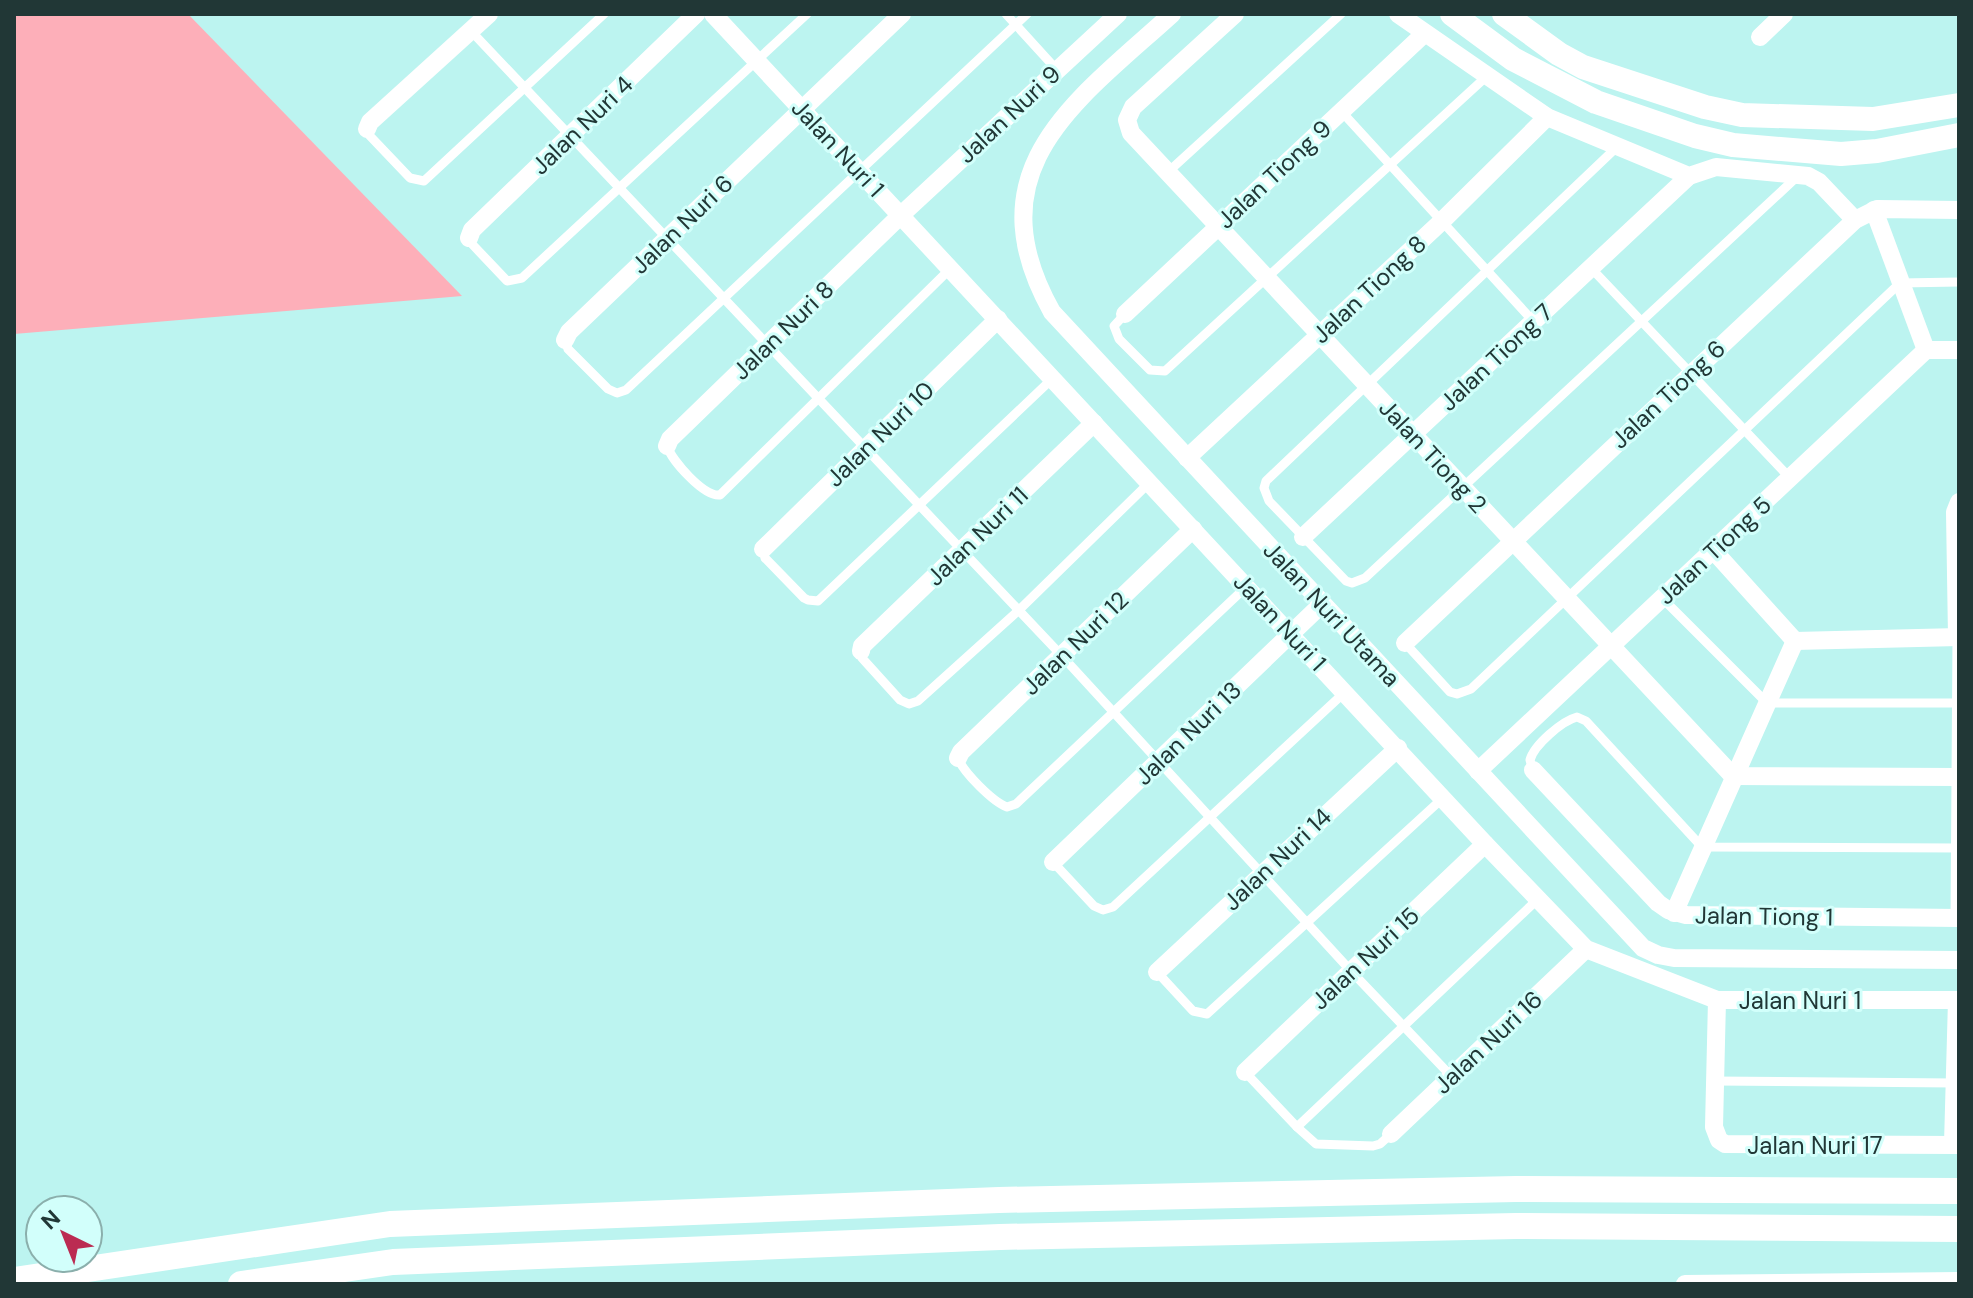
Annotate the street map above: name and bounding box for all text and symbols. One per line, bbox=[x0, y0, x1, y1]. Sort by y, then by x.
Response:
street label: Jalan Nuri 9 bbox=[951, 58, 1067, 170]
street label: Jalan Nuri 4 bbox=[525, 69, 639, 181]
street label: Jalan Nuri 1 bbox=[785, 93, 891, 203]
street label: Jalan Tiong 9 bbox=[1210, 113, 1338, 235]
street label: Jalan Nuri 6 bbox=[624, 168, 740, 280]
street label: Jalan Tiong 8 bbox=[1305, 228, 1433, 350]
street label: Jalan Nuri 8 bbox=[726, 274, 840, 386]
street label: Jalan Tiong 7 bbox=[1433, 297, 1559, 417]
street label: Jalan Tiong 6 bbox=[1604, 333, 1732, 455]
street label: Jalan Nuri 10 bbox=[819, 375, 941, 493]
street label: Jalan Tiong 2 bbox=[1372, 393, 1494, 519]
street label: Jalan Nuri 11 bbox=[919, 480, 1035, 592]
street label: Jalan Tiong 5 bbox=[1650, 489, 1778, 611]
street label: Jalan Nuri Utama bbox=[1257, 535, 1407, 693]
street label: Jalan Nuri 1 bbox=[1227, 567, 1333, 677]
street label: Jalan Nuri 12 bbox=[1015, 584, 1135, 702]
street label: Jalan Nuri 13 bbox=[1128, 674, 1248, 792]
street label: Jalan Nuri 14 bbox=[1216, 801, 1338, 917]
street label: Jalan Tiong 1 bbox=[1695, 899, 1833, 933]
street label: Jalan Nuri 15 bbox=[1304, 900, 1426, 1016]
street label: Jalan Nuri 16 bbox=[1427, 984, 1549, 1100]
street label: Jalan Nuri 1 bbox=[1739, 985, 1861, 1016]
street label: Jalan Nuri 17 bbox=[1747, 1130, 1883, 1161]
north arrow bbox=[24, 1194, 104, 1274]
text: N bbox=[35, 1204, 66, 1236]

